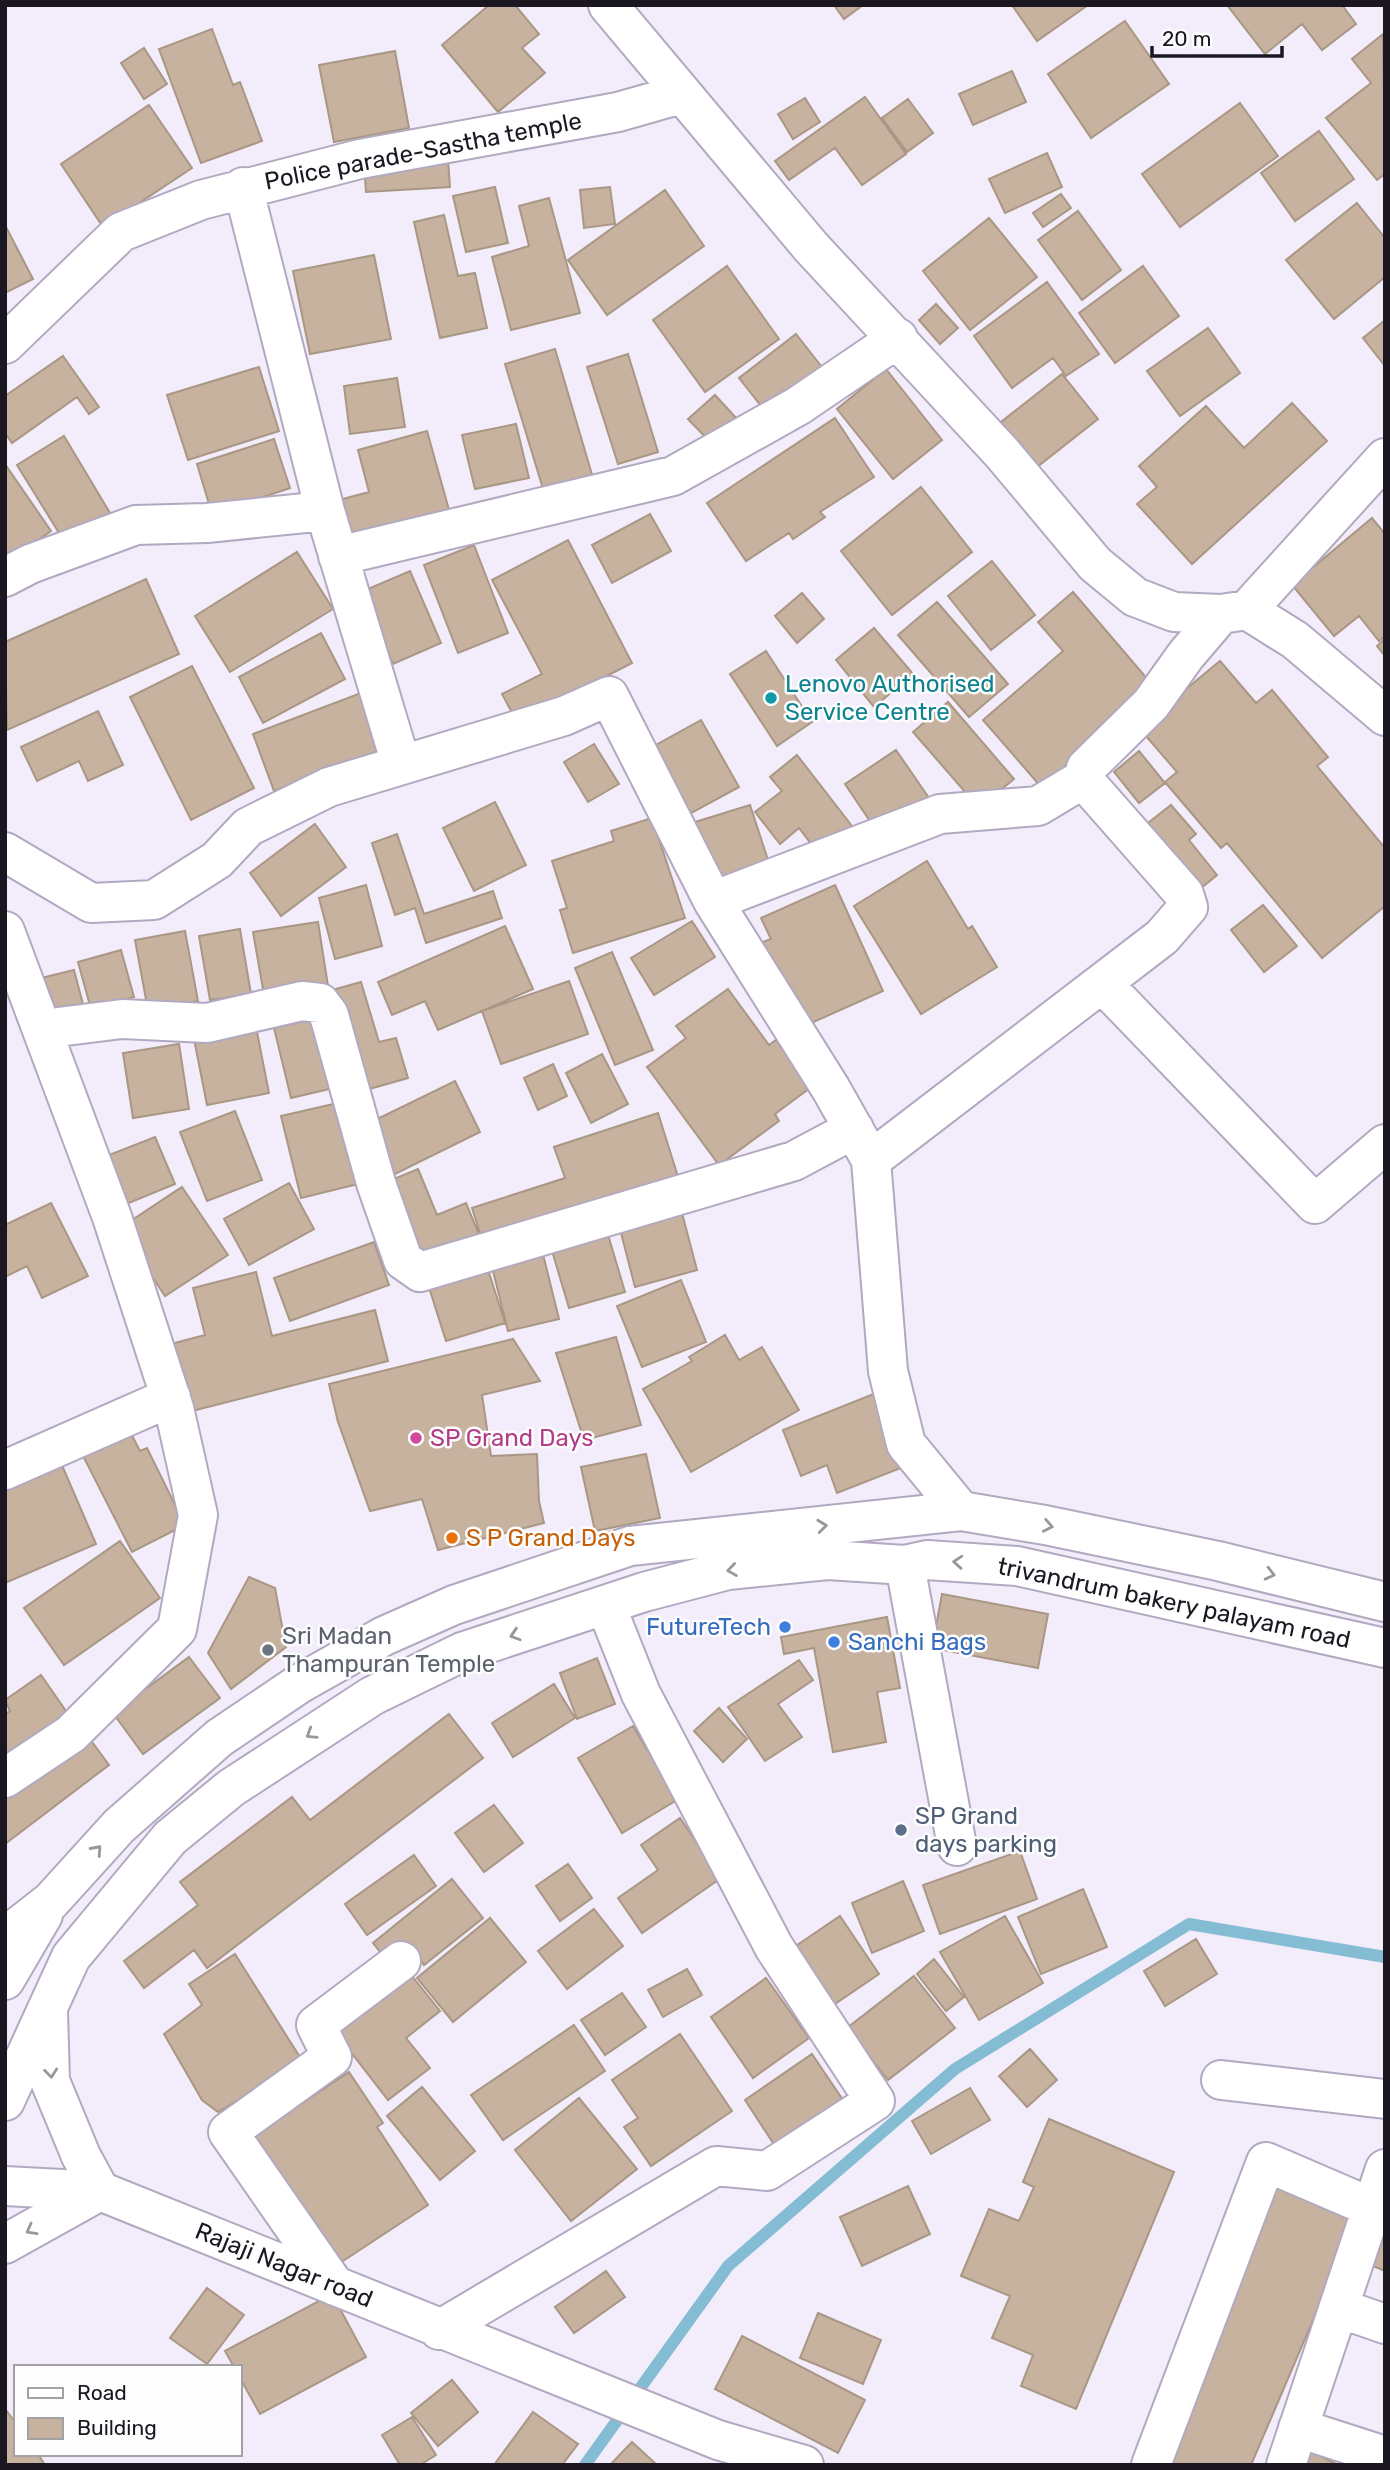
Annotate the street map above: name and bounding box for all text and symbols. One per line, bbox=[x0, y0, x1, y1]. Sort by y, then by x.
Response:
scale bar bbox=[1152, 14, 1282, 58]
text: 20 m bbox=[1162, 26, 1211, 51]
street label: Police parade-Sastha temple bbox=[262, 106, 584, 196]
place label: Lenovo Authorised Service Centre bbox=[785, 670, 994, 726]
marker: Lenovo Authorised Service Centre bbox=[763, 690, 779, 706]
place label: SP Grand Days bbox=[430, 1424, 594, 1452]
marker: SP Grand Days bbox=[408, 1430, 424, 1446]
one-way arrow bbox=[1042, 1518, 1054, 1533]
one-way arrow bbox=[817, 1519, 828, 1534]
place label: S P Grand Days bbox=[466, 1524, 635, 1552]
marker: S P Grand Days bbox=[444, 1530, 460, 1546]
street label: trivandrum bakery palayam road bbox=[995, 1552, 1353, 1654]
one-way arrow bbox=[952, 1555, 963, 1570]
one-way arrow bbox=[726, 1562, 738, 1577]
one-way arrow bbox=[1264, 1566, 1276, 1580]
place label: FutureTech bbox=[646, 1613, 771, 1641]
marker: FutureTech bbox=[777, 1619, 793, 1635]
place label: Sri Madan Thampuran Temple bbox=[282, 1622, 495, 1678]
one-way arrow bbox=[509, 1627, 521, 1641]
place label: Sanchi Bags bbox=[848, 1628, 986, 1656]
marker: Sanchi Bags bbox=[826, 1634, 842, 1650]
marker: Sri Madan Thampuran Temple bbox=[260, 1642, 276, 1658]
one-way arrow bbox=[305, 1726, 318, 1739]
place label: SP Grand days parking bbox=[915, 1802, 1057, 1858]
marker: SP Grand days parking bbox=[893, 1822, 909, 1838]
one-way arrow bbox=[89, 1846, 101, 1859]
one-way arrow bbox=[43, 2067, 58, 2079]
street label: Rajaji Nagar road bbox=[191, 2217, 377, 2313]
one-way arrow bbox=[26, 2222, 39, 2235]
legend bbox=[14, 2365, 242, 2456]
text: Road bbox=[77, 2380, 127, 2405]
text: Building bbox=[77, 2415, 157, 2440]

